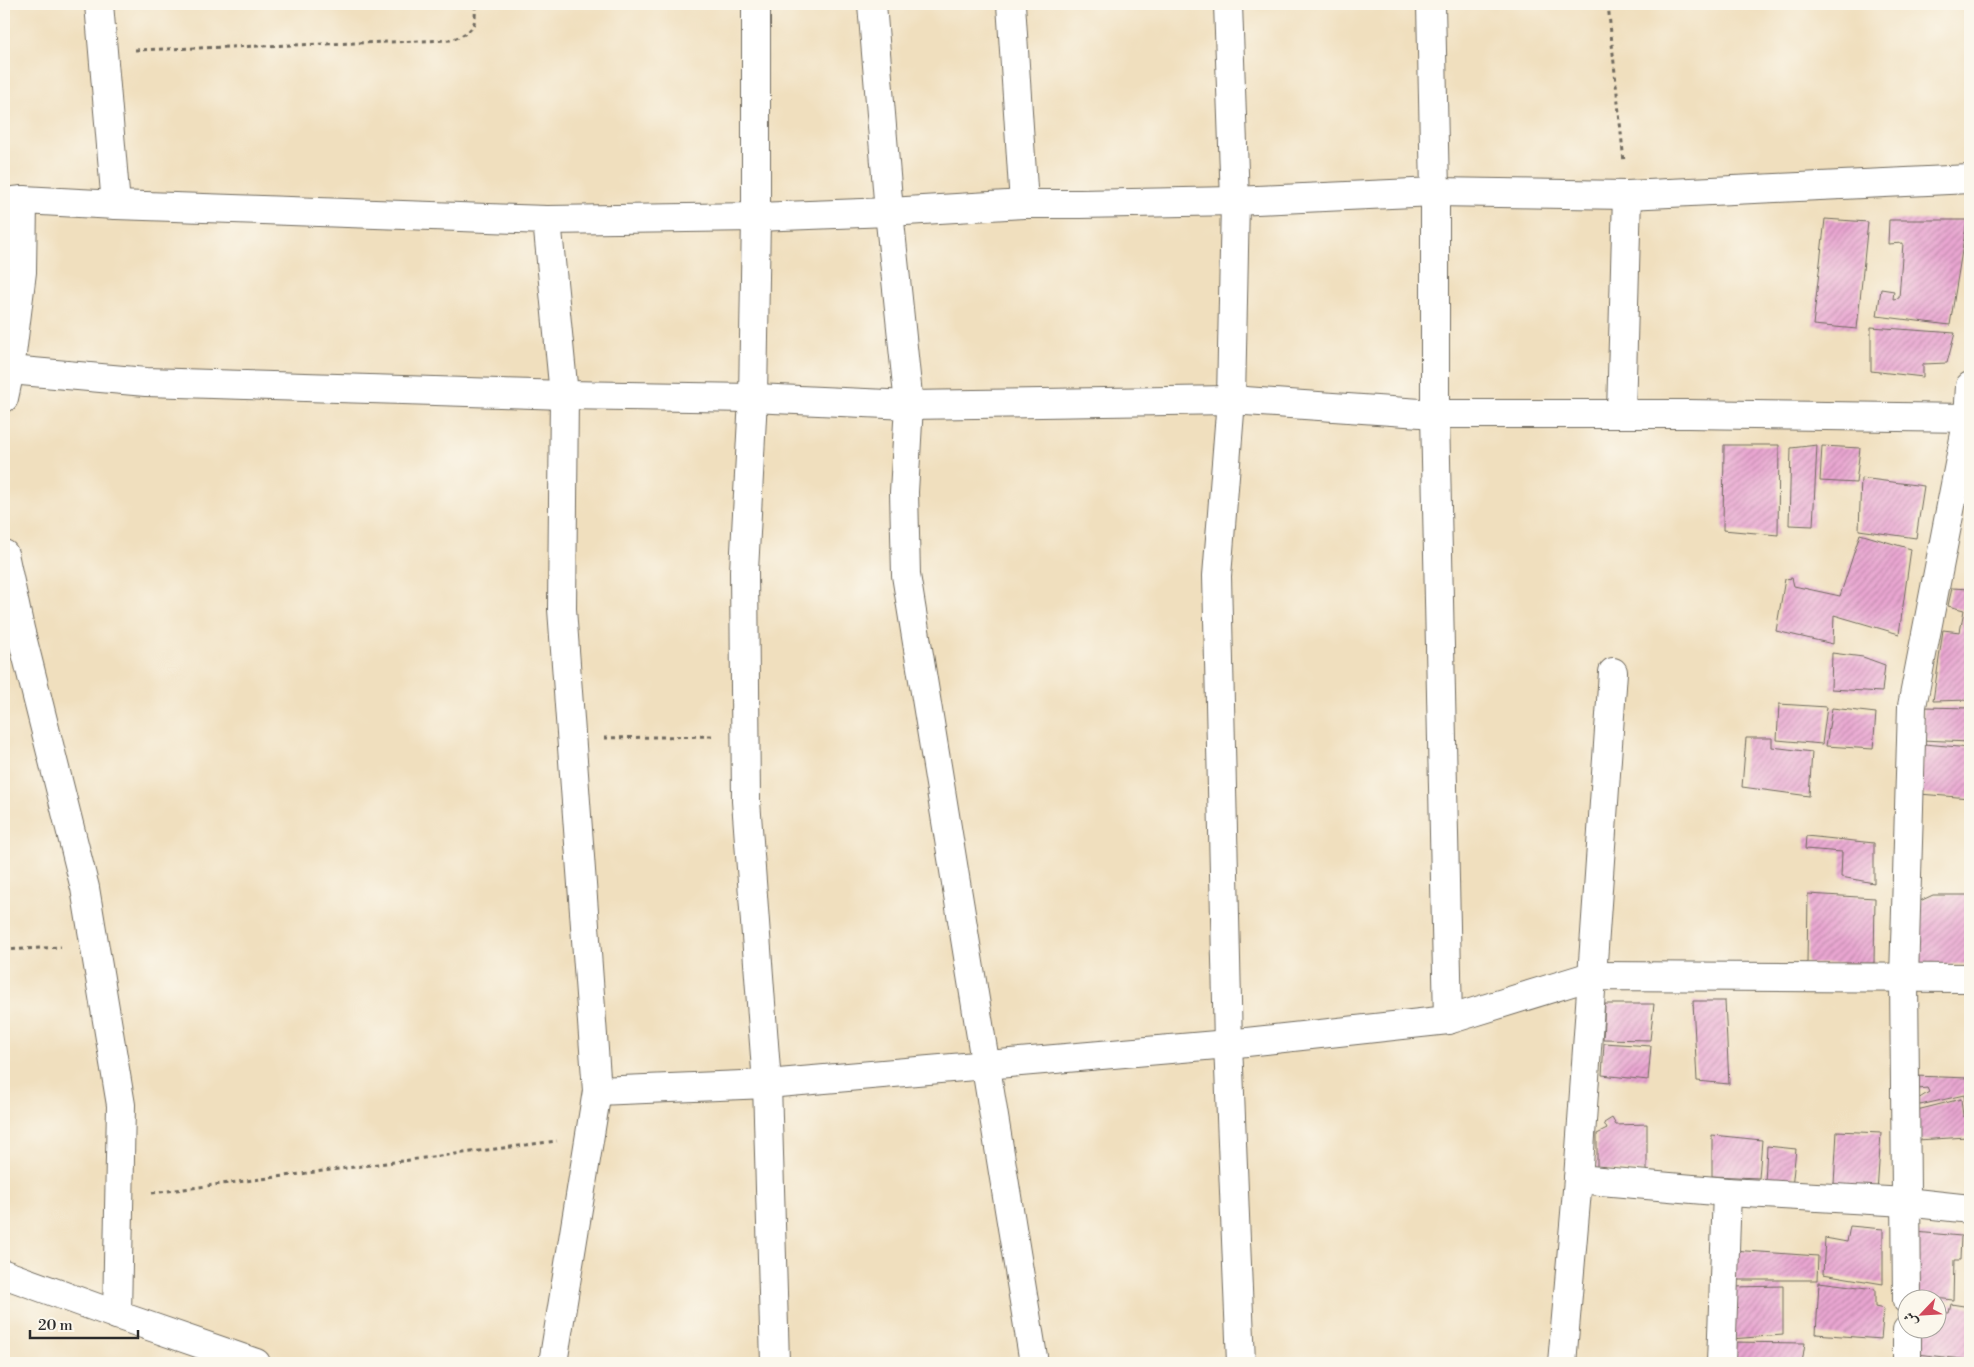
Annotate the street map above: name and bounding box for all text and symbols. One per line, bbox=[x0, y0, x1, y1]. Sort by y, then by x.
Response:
north arrow bbox=[1896, 1290, 1946, 1340]
scale bar bbox=[30, 1307, 138, 1339]
text: ش bbox=[1900, 1309, 1922, 1329]
text: 20 m bbox=[38, 1316, 73, 1335]

